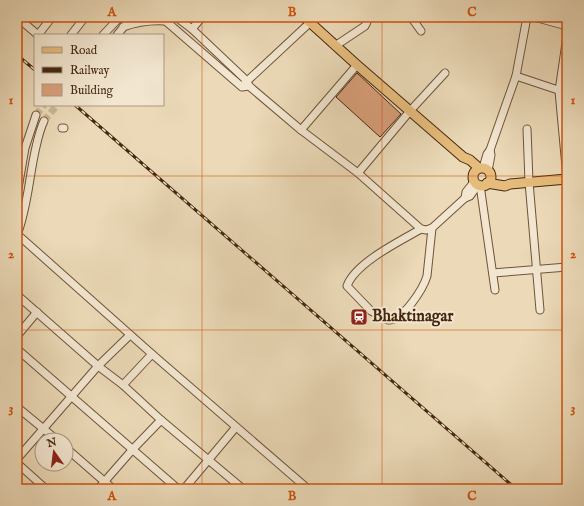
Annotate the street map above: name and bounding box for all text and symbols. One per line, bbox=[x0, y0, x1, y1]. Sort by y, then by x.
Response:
text: A bbox=[107, 4, 118, 21]
text: B bbox=[288, 4, 297, 21]
text: C bbox=[467, 4, 477, 21]
legend bbox=[34, 34, 164, 106]
text: Road bbox=[70, 43, 98, 58]
text: Railway bbox=[70, 63, 109, 78]
text: Building bbox=[70, 83, 114, 98]
text: 1 bbox=[9, 92, 14, 109]
text: 1 bbox=[571, 92, 576, 109]
text: 2 bbox=[8, 246, 14, 263]
text: 2 bbox=[570, 246, 576, 263]
station icon: Bhaktinagar bbox=[349, 307, 369, 327]
place label: Bhaktinagar bbox=[372, 307, 453, 327]
text: 3 bbox=[9, 400, 14, 417]
text: 3 bbox=[571, 400, 576, 417]
north arrow bbox=[34, 432, 74, 472]
text: N bbox=[45, 435, 59, 451]
text: A bbox=[107, 488, 118, 505]
text: B bbox=[288, 488, 297, 505]
text: C bbox=[467, 488, 477, 505]

